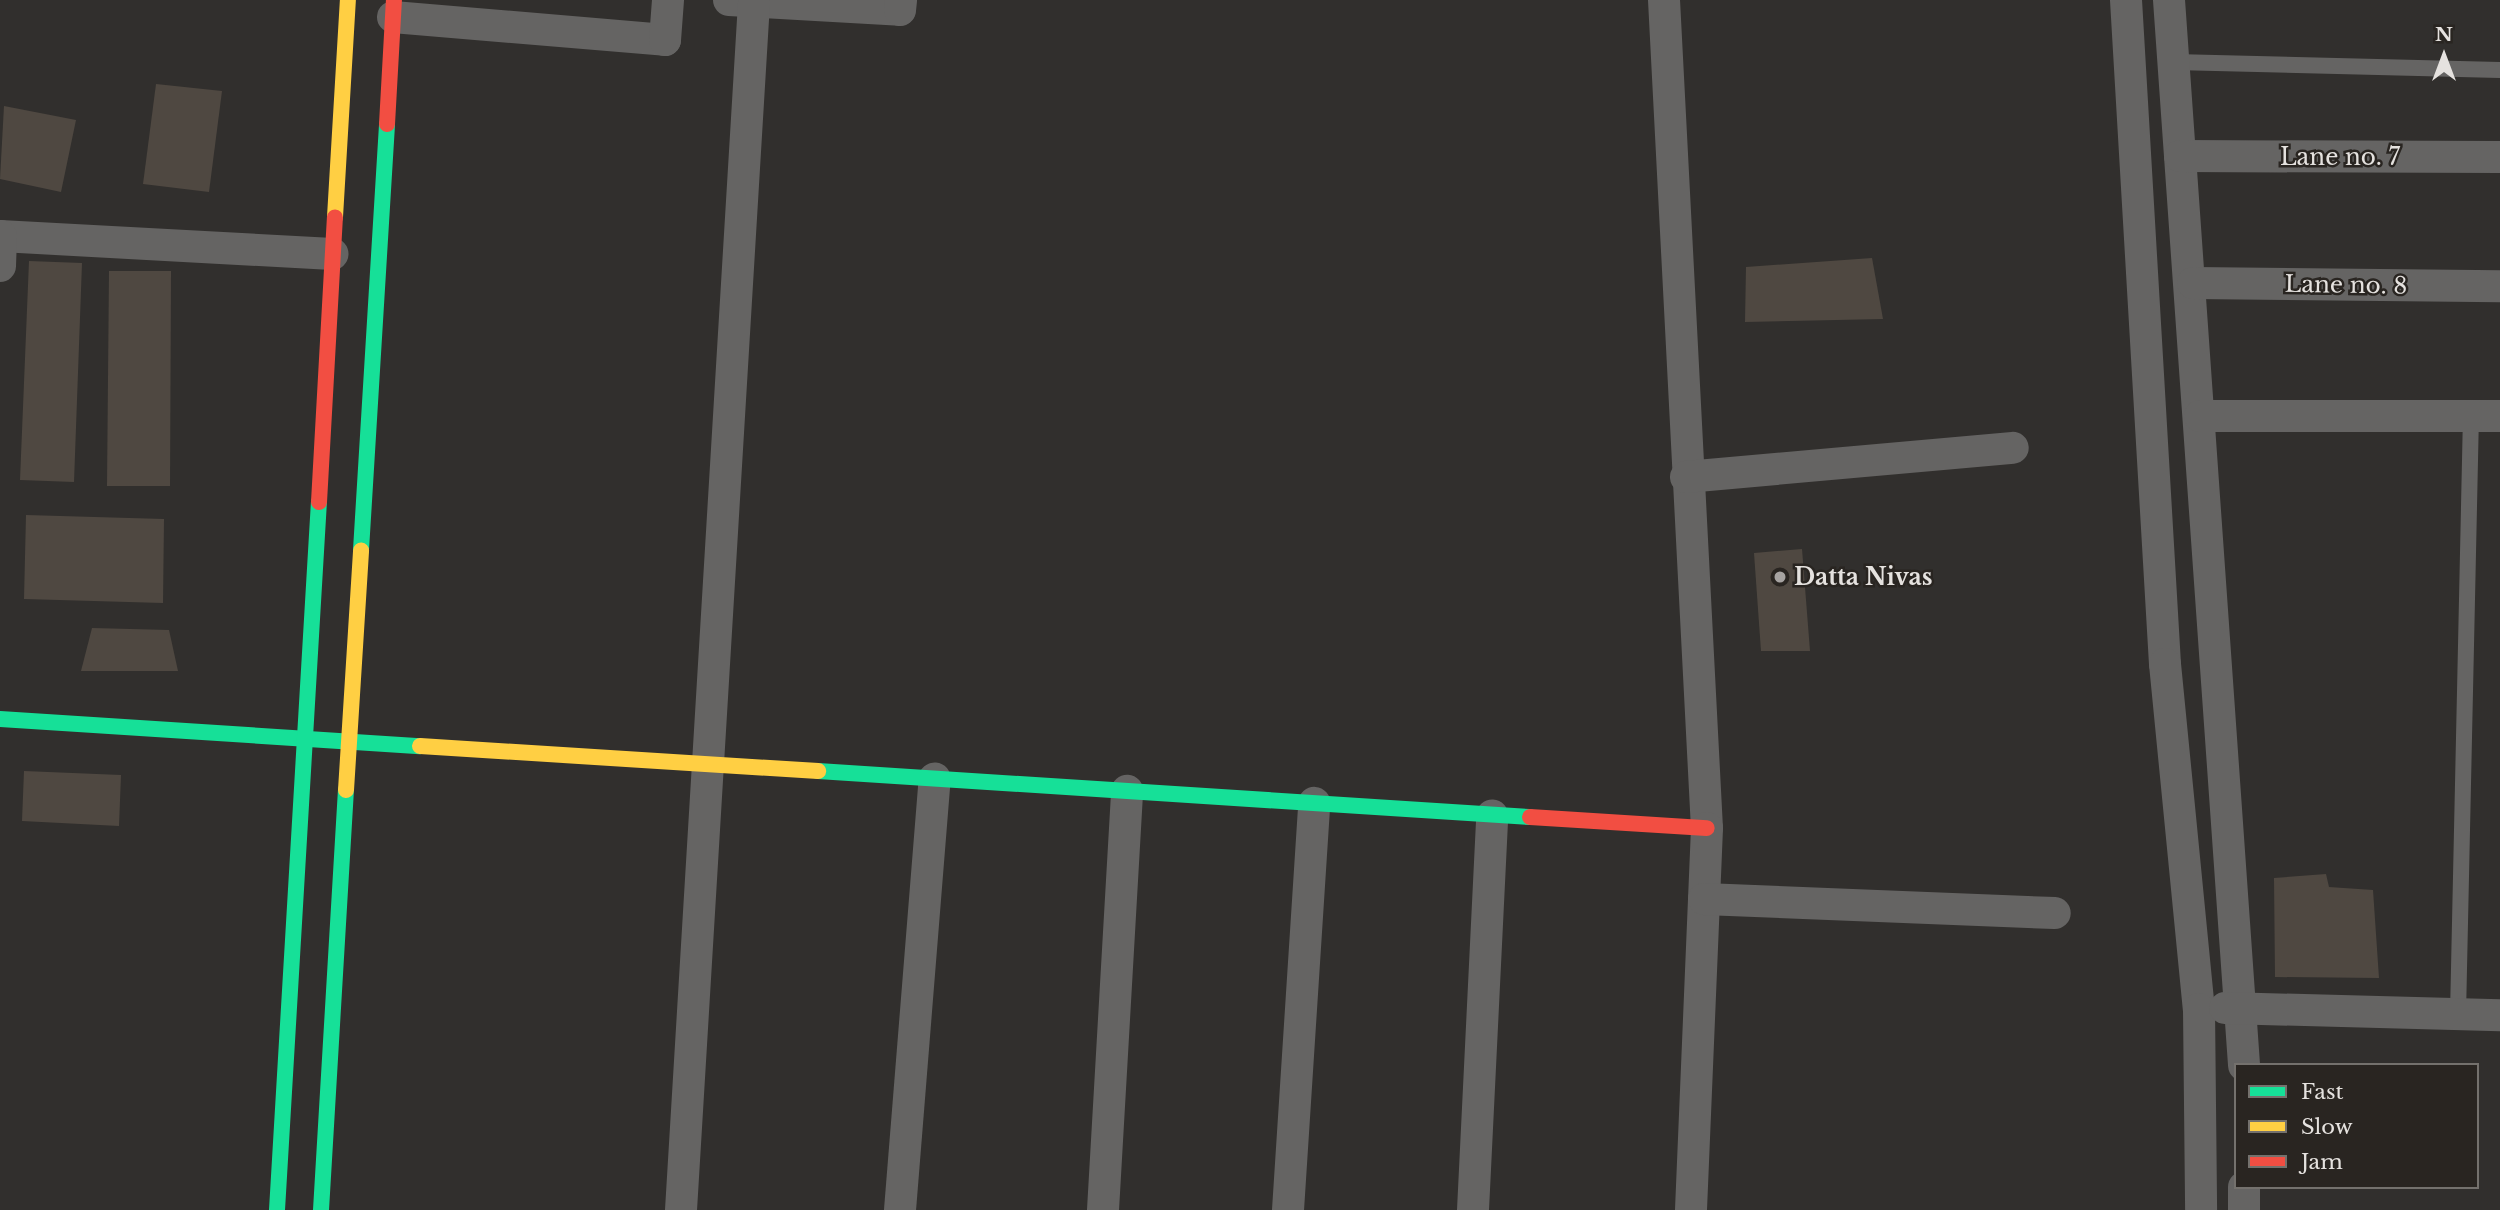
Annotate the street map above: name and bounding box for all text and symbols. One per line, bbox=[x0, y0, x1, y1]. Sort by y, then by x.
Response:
north arrow bbox=[2409, 21, 2479, 91]
text: N bbox=[2435, 23, 2453, 46]
street label: Lane no. 7 bbox=[2280, 143, 2400, 171]
street label: Lane no. 8 bbox=[2284, 270, 2408, 300]
place label: Datta Nivas bbox=[1794, 563, 1932, 591]
marker: Datta Nivas bbox=[1772, 569, 1788, 585]
legend bbox=[2234, 1063, 2479, 1189]
text: Fast bbox=[2301, 1079, 2343, 1105]
text: Slow bbox=[2301, 1114, 2353, 1140]
text: Jam bbox=[2301, 1149, 2343, 1175]

